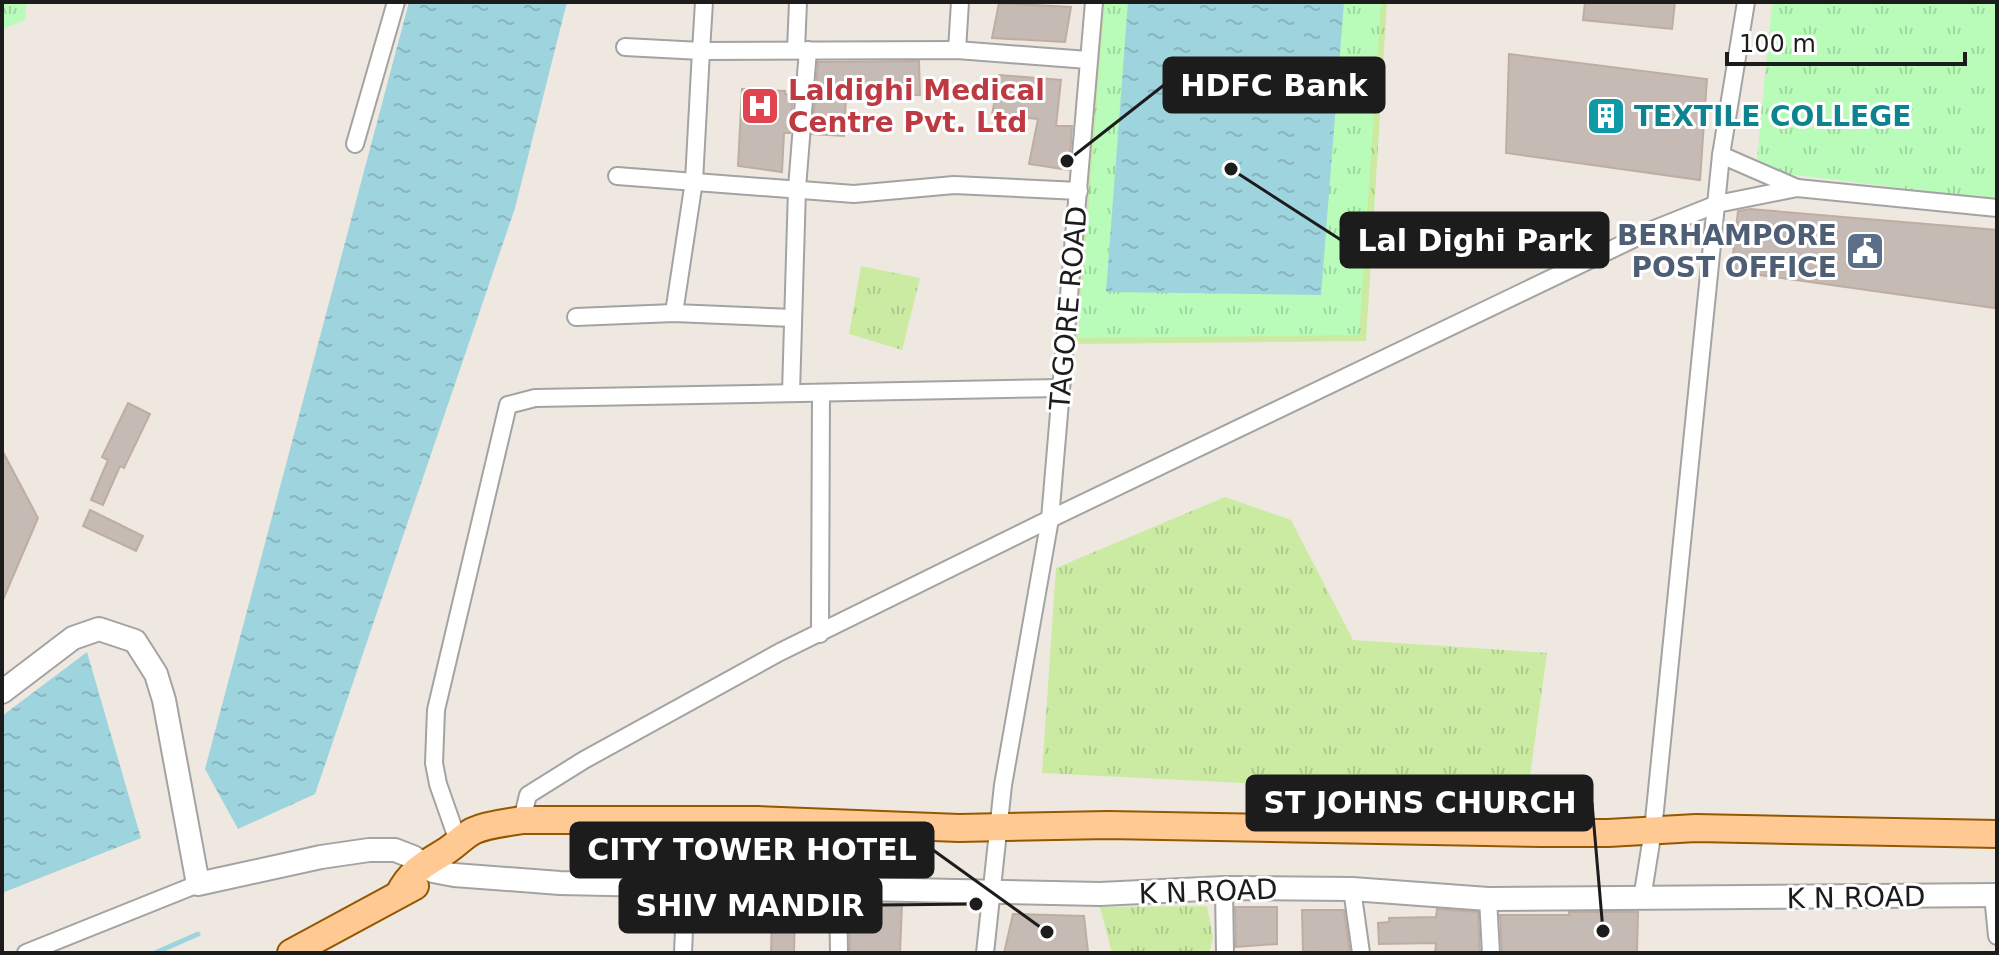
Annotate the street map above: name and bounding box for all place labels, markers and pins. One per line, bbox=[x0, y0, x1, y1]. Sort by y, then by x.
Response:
callout: HDFC Bank bbox=[1164, 58, 1384, 112]
place label: Laldighi Medical Centre Pvt. Ltd bbox=[788, 74, 1045, 139]
hospital icon: Laldighi Medical Centre Pvt. Ltd bbox=[739, 85, 781, 127]
building icon: TEXTILE COLLEGE bbox=[1585, 95, 1627, 137]
place label: TEXTILE COLLEGE bbox=[1634, 100, 1911, 133]
callout: Lal Dighi Park bbox=[1341, 213, 1608, 267]
place label: BERHAMPORE POST OFFICE bbox=[1617, 219, 1837, 284]
public building icon: BERHAMPORE POST OFFICE bbox=[1844, 230, 1886, 272]
callout: ST JOHNS CHURCH bbox=[1247, 776, 1592, 830]
callout: CITY TOWER HOTEL bbox=[571, 823, 933, 877]
callout: SHIV MANDIR bbox=[620, 878, 881, 932]

